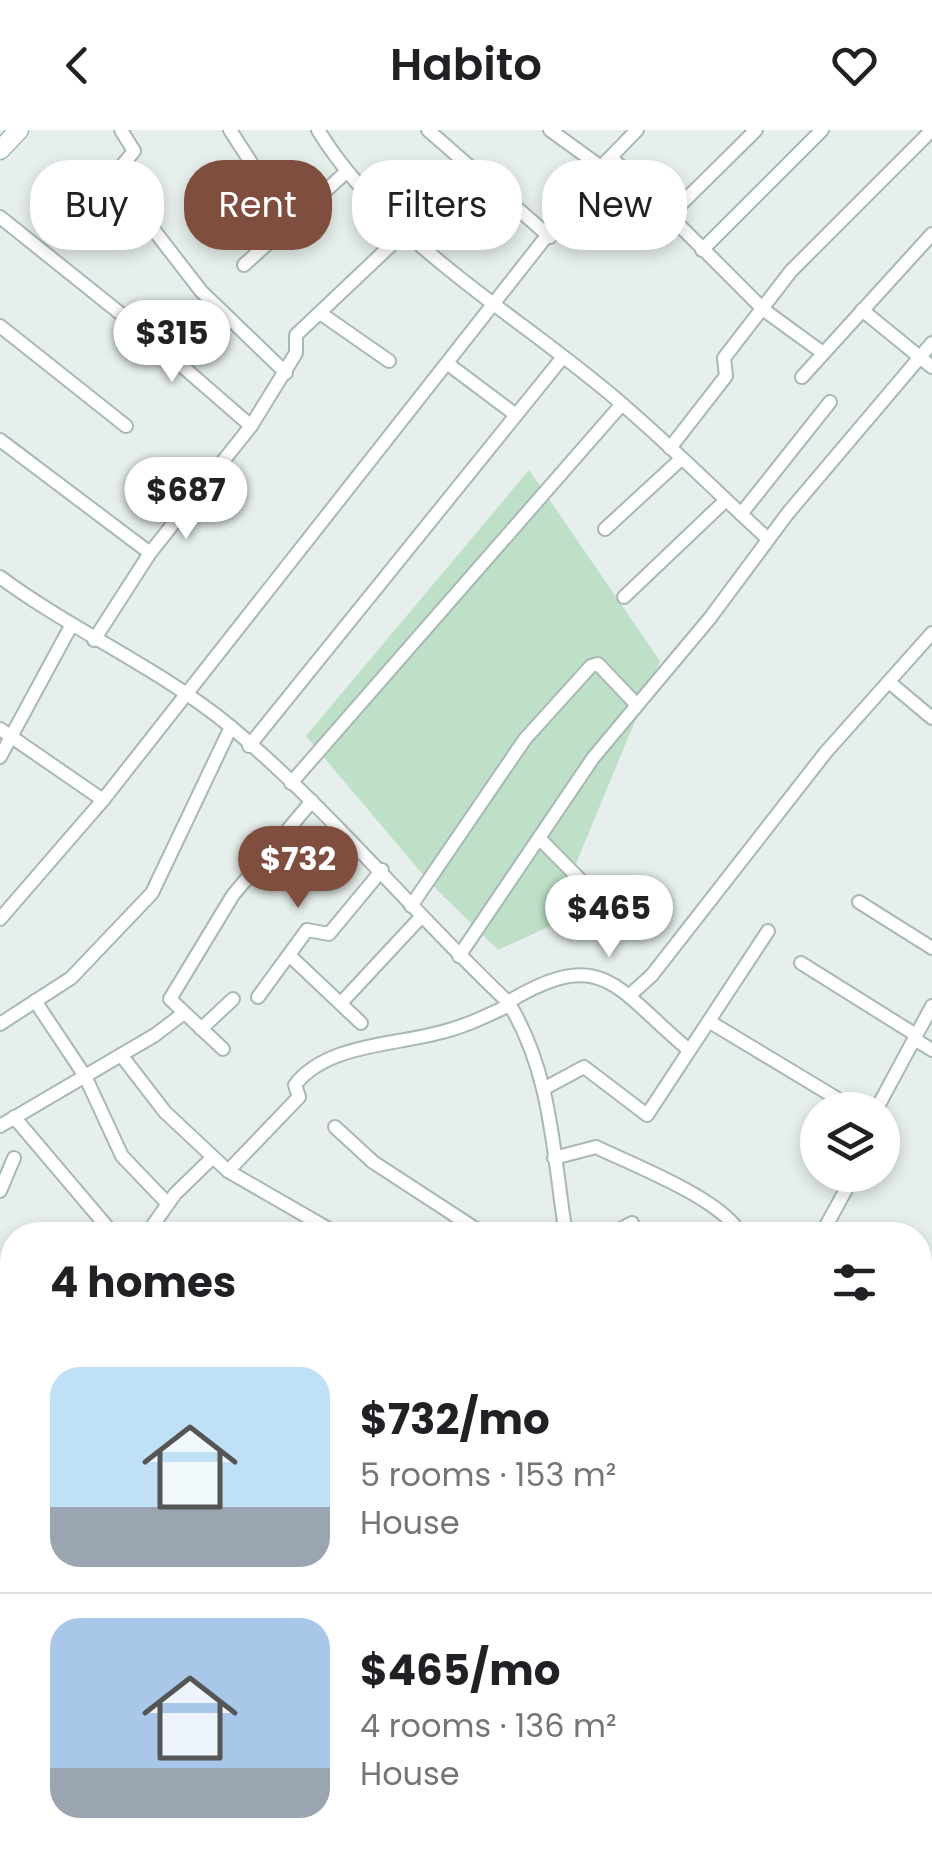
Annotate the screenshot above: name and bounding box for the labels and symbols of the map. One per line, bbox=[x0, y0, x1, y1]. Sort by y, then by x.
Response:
pin: $315 bbox=[113, 300, 231, 385]
pin: $687 bbox=[127, 457, 245, 542]
pin: $732 bbox=[239, 826, 357, 911]
pin: $465 bbox=[550, 875, 668, 960]

